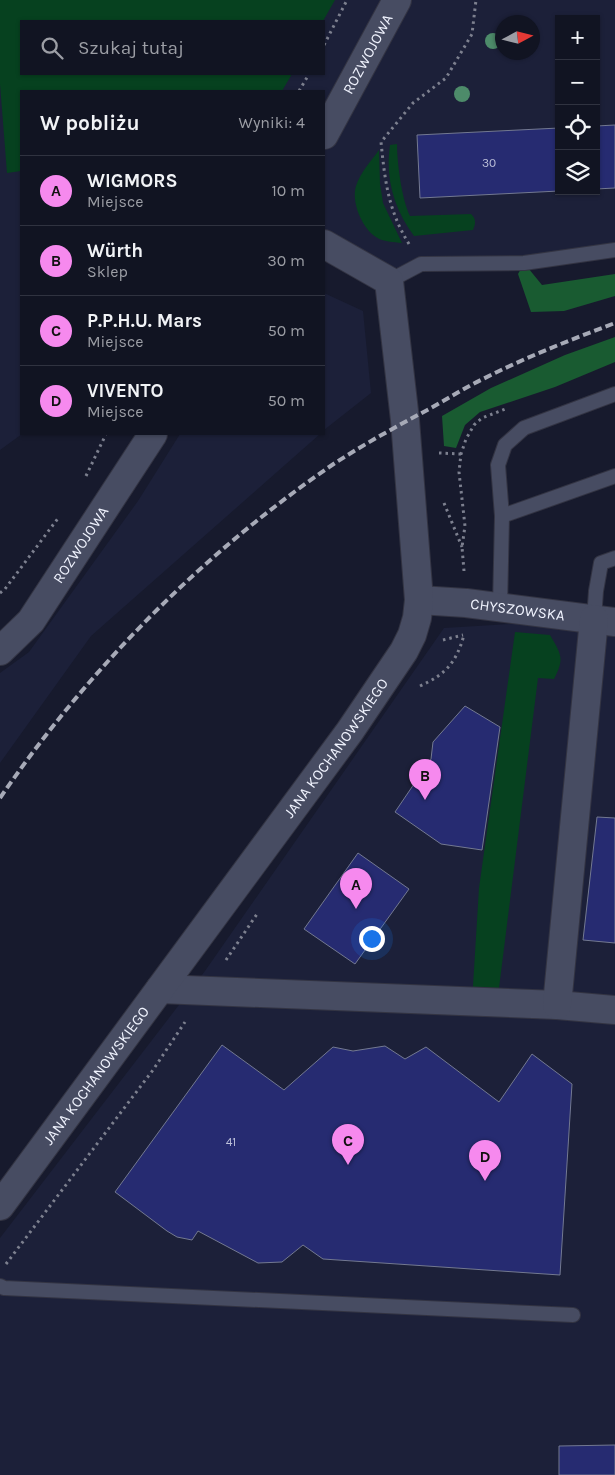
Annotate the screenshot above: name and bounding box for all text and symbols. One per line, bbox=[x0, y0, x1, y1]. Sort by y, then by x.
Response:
street label: ROZWOJOWA bbox=[339, 11, 397, 97]
north arrow bbox=[495, 15, 540, 60]
map controls bbox=[555, 15, 600, 195]
button: + bbox=[555, 15, 600, 60]
search box bbox=[20, 20, 325, 75]
icon: search bbox=[38, 34, 66, 62]
text: Szukaj tutaj bbox=[78, 37, 184, 59]
button: − bbox=[555, 60, 600, 105]
button: locate bbox=[555, 105, 600, 150]
text: W pobliżu bbox=[40, 111, 140, 135]
text: Wyniki: 4 bbox=[239, 113, 305, 132]
button: layers bbox=[555, 150, 600, 195]
house number: 30 bbox=[482, 156, 496, 170]
text: WIGMORS bbox=[87, 170, 178, 192]
text: A bbox=[51, 181, 61, 200]
text: 10 m bbox=[271, 181, 305, 200]
text: Miejsce bbox=[87, 192, 143, 211]
text: Würth bbox=[87, 240, 143, 262]
text: B bbox=[51, 251, 61, 270]
text: 30 m bbox=[267, 251, 305, 270]
text: Sklep bbox=[87, 262, 128, 281]
text: P.P.H.U. Mars bbox=[87, 310, 202, 332]
text: C bbox=[51, 321, 61, 340]
text: 50 m bbox=[268, 321, 305, 340]
text: Miejsce bbox=[87, 332, 143, 351]
text: VIVENTO bbox=[87, 380, 164, 402]
text: D bbox=[51, 391, 61, 410]
text: 50 m bbox=[268, 391, 305, 410]
text: Miejsce bbox=[87, 402, 143, 421]
street label: ROZWOJOWA bbox=[49, 503, 112, 587]
street label: CHYSZOWSKA bbox=[469, 595, 566, 625]
street label: JANA KOCHANOWSKIEGO bbox=[280, 675, 392, 821]
pin: B bbox=[409, 759, 441, 800]
pin: A bbox=[340, 868, 372, 909]
your location bbox=[359, 926, 385, 952]
street label: JANA KOCHANOWSKIEGO bbox=[39, 1003, 153, 1148]
pin: C bbox=[332, 1124, 364, 1165]
house number: 41 bbox=[226, 1135, 236, 1149]
pin: D bbox=[469, 1140, 501, 1181]

